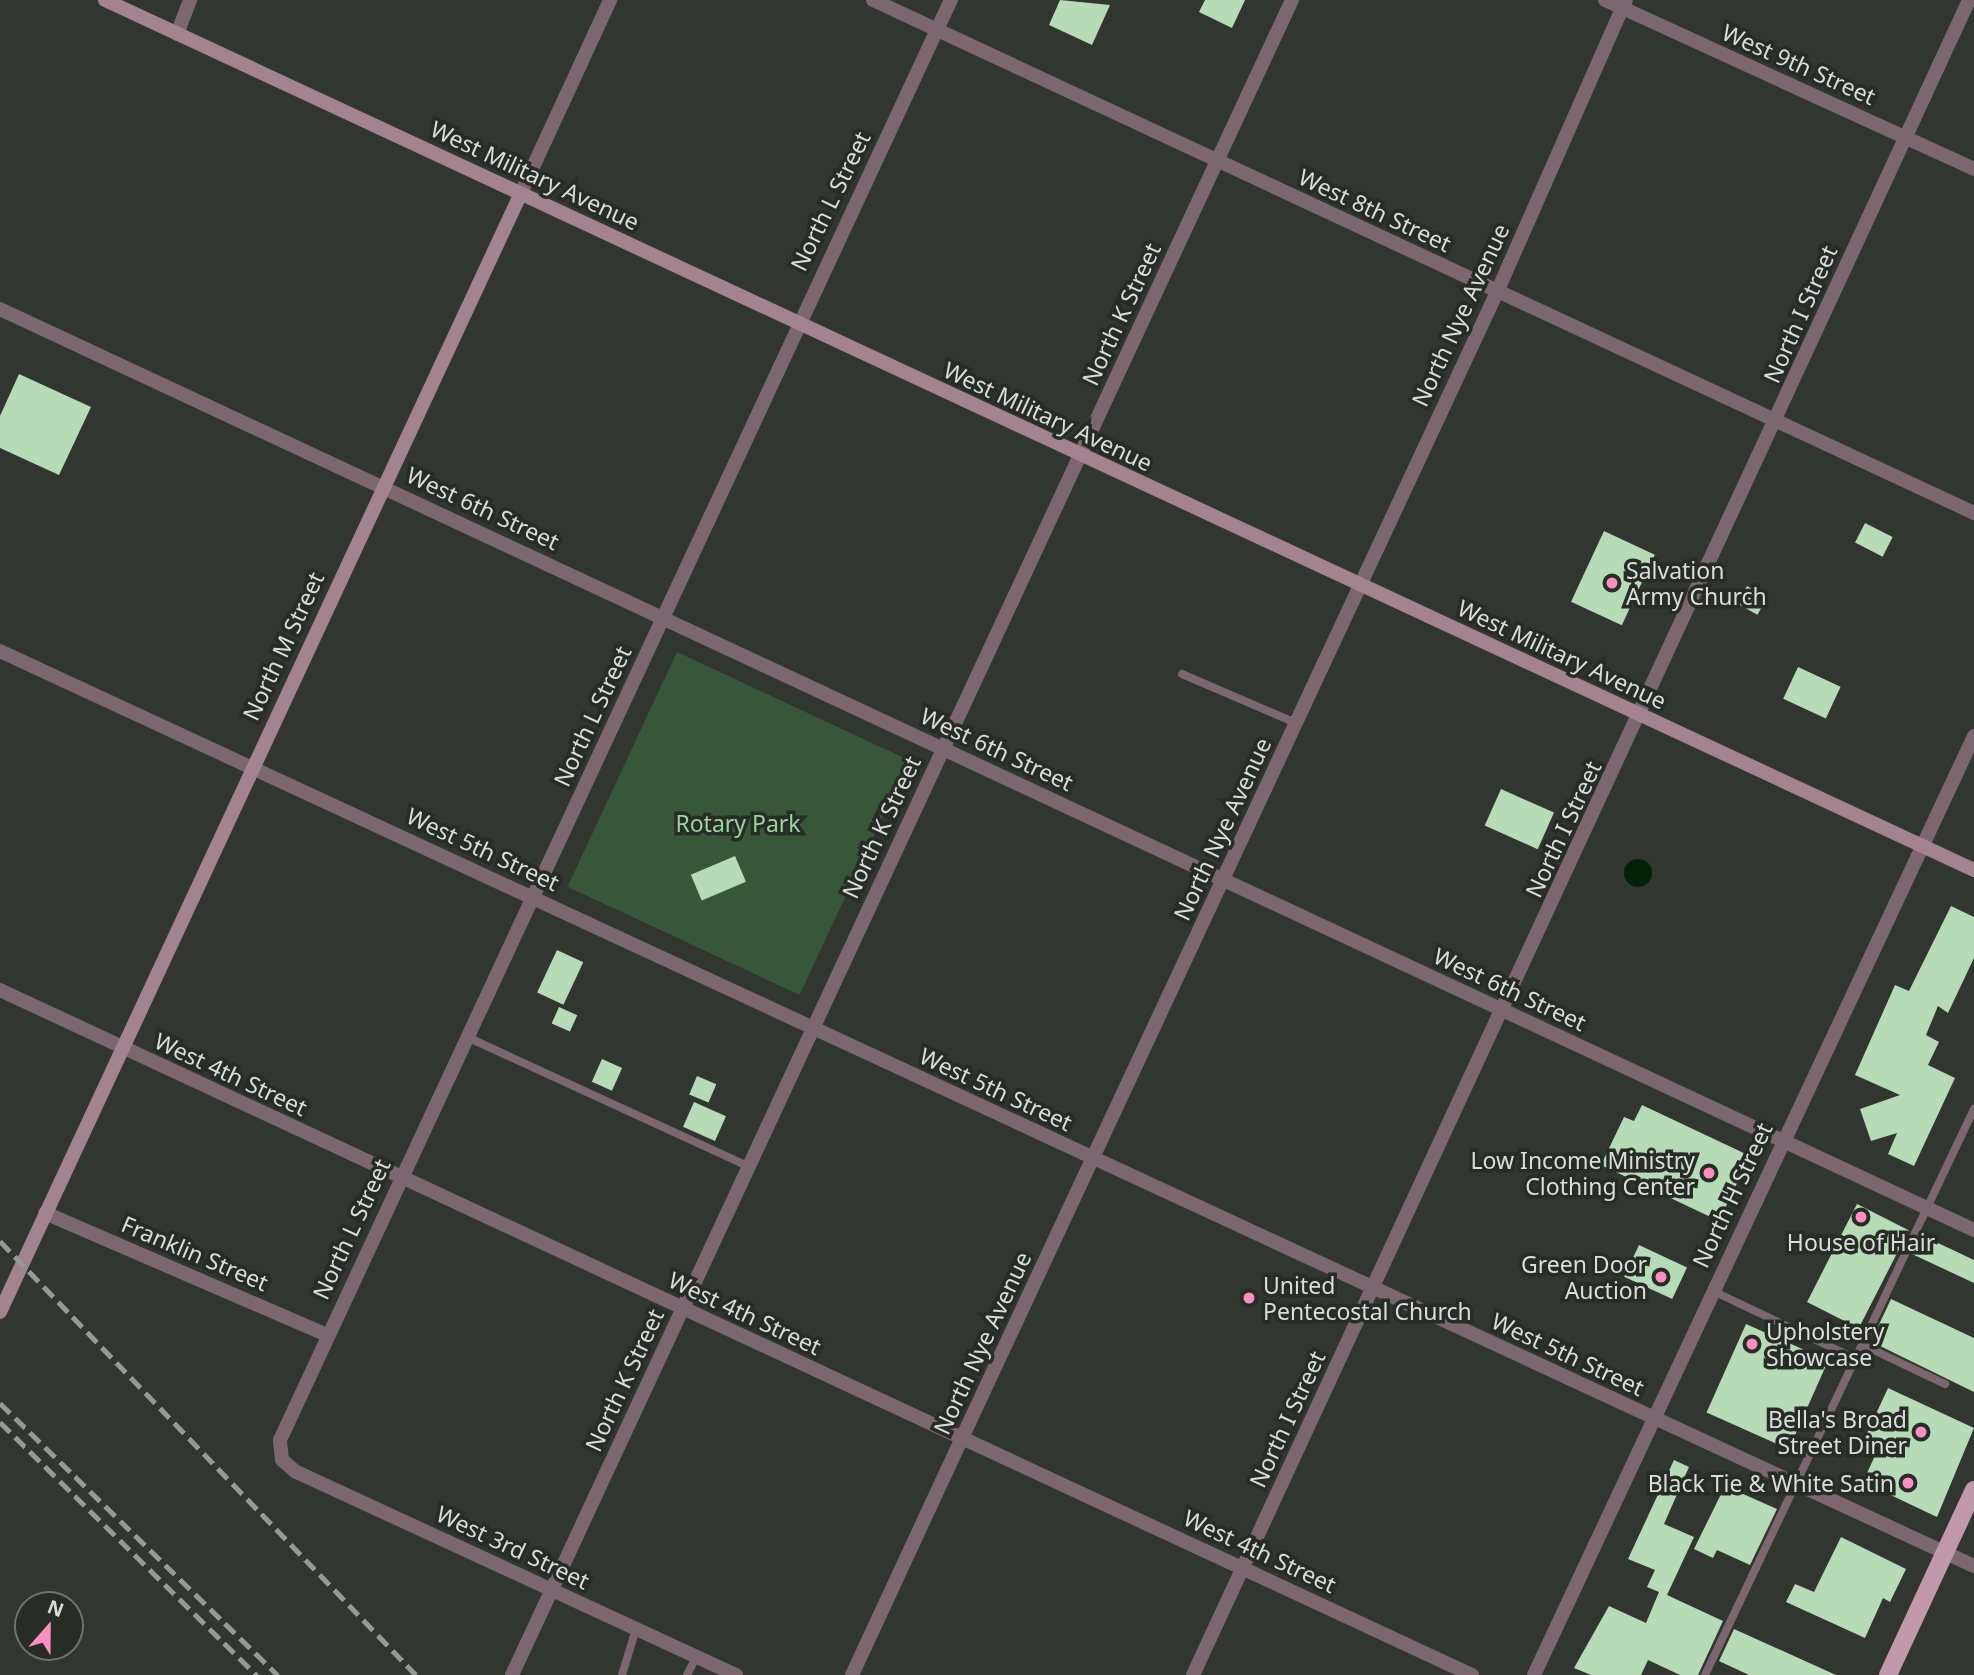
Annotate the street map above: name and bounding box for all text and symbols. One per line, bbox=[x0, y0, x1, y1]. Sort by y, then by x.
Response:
street label: West 9th Street bbox=[1718, 18, 1880, 110]
street label: West Military Avenue bbox=[426, 115, 644, 235]
street label: North L Street bbox=[784, 127, 876, 275]
street label: West 8th Street bbox=[1294, 163, 1456, 257]
street label: North Nye Avenue bbox=[1406, 219, 1514, 411]
street label: North K Street bbox=[1076, 238, 1166, 390]
street label: North I Street bbox=[1757, 241, 1843, 387]
street label: West Military Avenue bbox=[939, 356, 1157, 476]
street label: West 6th Street bbox=[402, 461, 564, 555]
place label: Salvation Army Church bbox=[1626, 556, 1767, 610]
street label: North M Street bbox=[237, 567, 329, 725]
marker: Salvation Army Church bbox=[1604, 575, 1620, 591]
street label: West Military Avenue bbox=[1453, 594, 1671, 714]
street label: North L Street bbox=[547, 641, 637, 791]
street label: West 6th Street bbox=[916, 702, 1078, 796]
street label: North Nye Avenue bbox=[1168, 733, 1276, 925]
street label: North K Street bbox=[836, 751, 926, 903]
street label: North I Street bbox=[1519, 756, 1607, 902]
street label: West 5th Street bbox=[402, 802, 564, 896]
park label: Rotary Park bbox=[675, 809, 801, 837]
street label: West 6th Street bbox=[1429, 942, 1591, 1036]
street label: West 4th Street bbox=[150, 1027, 312, 1121]
street label: West 5th Street bbox=[915, 1042, 1077, 1136]
street label: North H Street bbox=[1686, 1118, 1778, 1272]
place label: Low Income Ministry Clothing Center bbox=[1471, 1146, 1695, 1200]
street label: North L Street bbox=[306, 1154, 396, 1304]
marker: Low Income Ministry Clothing Center bbox=[1701, 1165, 1717, 1181]
marker: House of Hair bbox=[1853, 1209, 1869, 1225]
street label: Franklin Street bbox=[118, 1210, 272, 1296]
place label: House of Hair bbox=[1787, 1228, 1935, 1256]
street label: North Nye Avenue bbox=[928, 1247, 1036, 1439]
place label: Green Door Auction bbox=[1521, 1250, 1647, 1304]
street label: West 4th Street bbox=[664, 1266, 826, 1360]
marker: Green Door Auction bbox=[1653, 1269, 1669, 1285]
place label: United Pentecostal Church bbox=[1263, 1271, 1472, 1325]
marker: United Pentecostal Church bbox=[1241, 1290, 1257, 1306]
street label: North K Street bbox=[579, 1304, 669, 1456]
street label: West 5th Street bbox=[1487, 1307, 1649, 1401]
place label: Upholstery Showcase bbox=[1766, 1317, 1885, 1371]
marker: Upholstery Showcase bbox=[1744, 1336, 1760, 1352]
street label: North I Street bbox=[1243, 1346, 1331, 1492]
place label: Bella's Broad Street Diner bbox=[1768, 1405, 1907, 1459]
marker: Bella's Broad Street Diner bbox=[1913, 1424, 1929, 1440]
place label: Black Tie & White Satin bbox=[1648, 1469, 1894, 1497]
marker: Black Tie & White Satin bbox=[1900, 1475, 1916, 1491]
street label: West 3rd Street bbox=[432, 1499, 594, 1595]
street label: West 4th Street bbox=[1179, 1504, 1341, 1598]
north arrow bbox=[14, 1591, 84, 1661]
text: N bbox=[44, 1593, 68, 1623]

